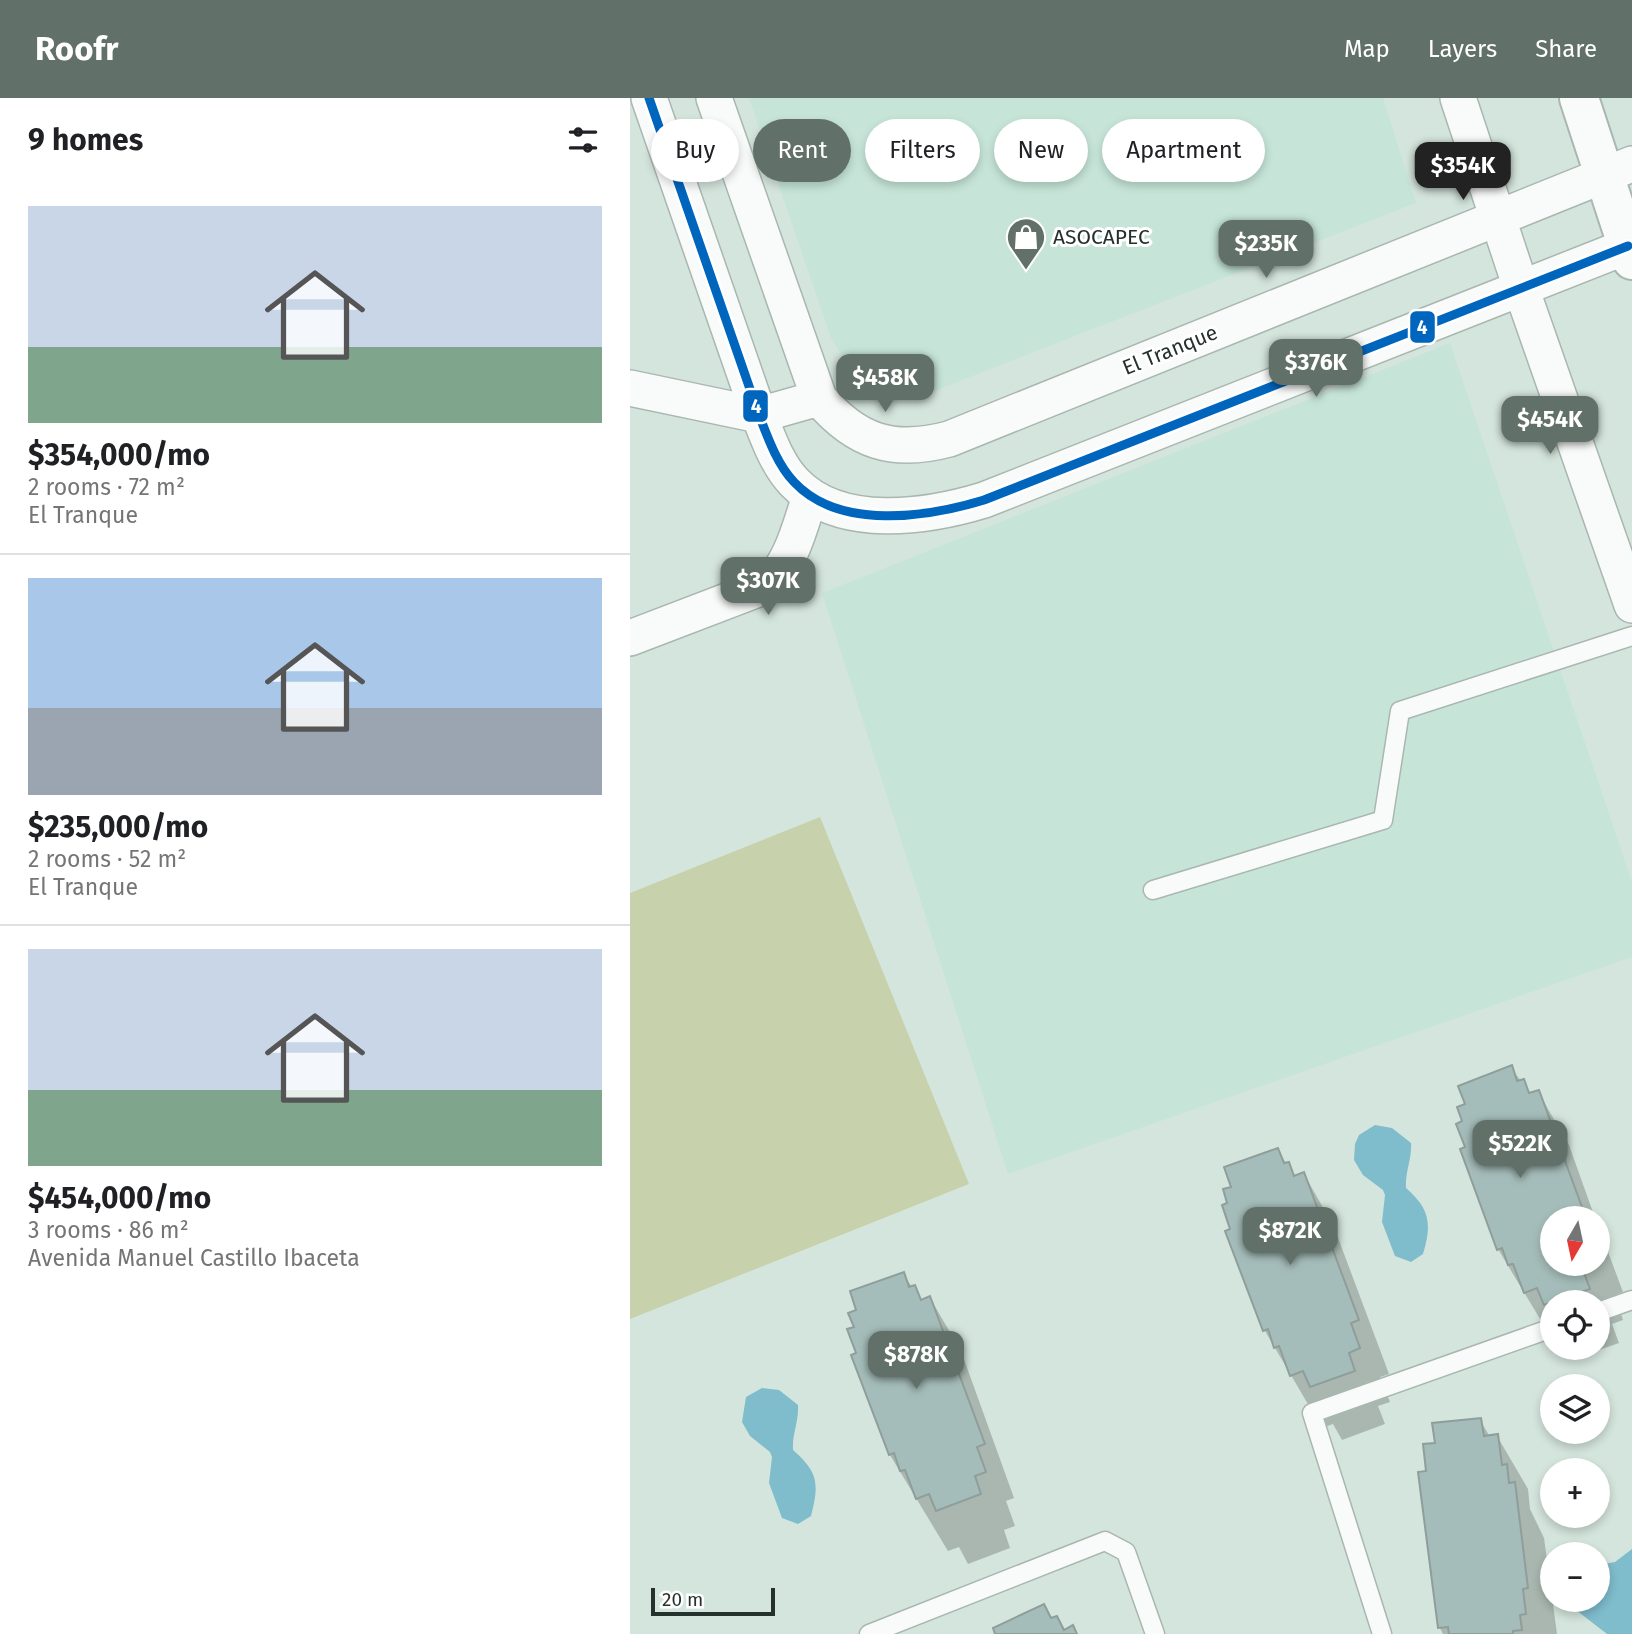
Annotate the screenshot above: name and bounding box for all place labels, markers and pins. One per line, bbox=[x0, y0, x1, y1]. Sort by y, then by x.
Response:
pin: $354K bbox=[1414, 142, 1512, 202]
shop icon: ASOCAPEC bbox=[1005, 216, 1047, 271]
pin: $235K bbox=[1217, 220, 1315, 280]
place label: ASOCAPEC bbox=[1053, 224, 1150, 250]
pin: $376K bbox=[1267, 340, 1365, 399]
pin: $458K bbox=[836, 354, 934, 414]
pin: $454K bbox=[1501, 396, 1599, 456]
pin: $307K bbox=[719, 558, 817, 617]
pin: $522K bbox=[1471, 1121, 1569, 1180]
pin: $872K bbox=[1241, 1208, 1339, 1267]
pin: $878K bbox=[867, 1332, 965, 1391]

